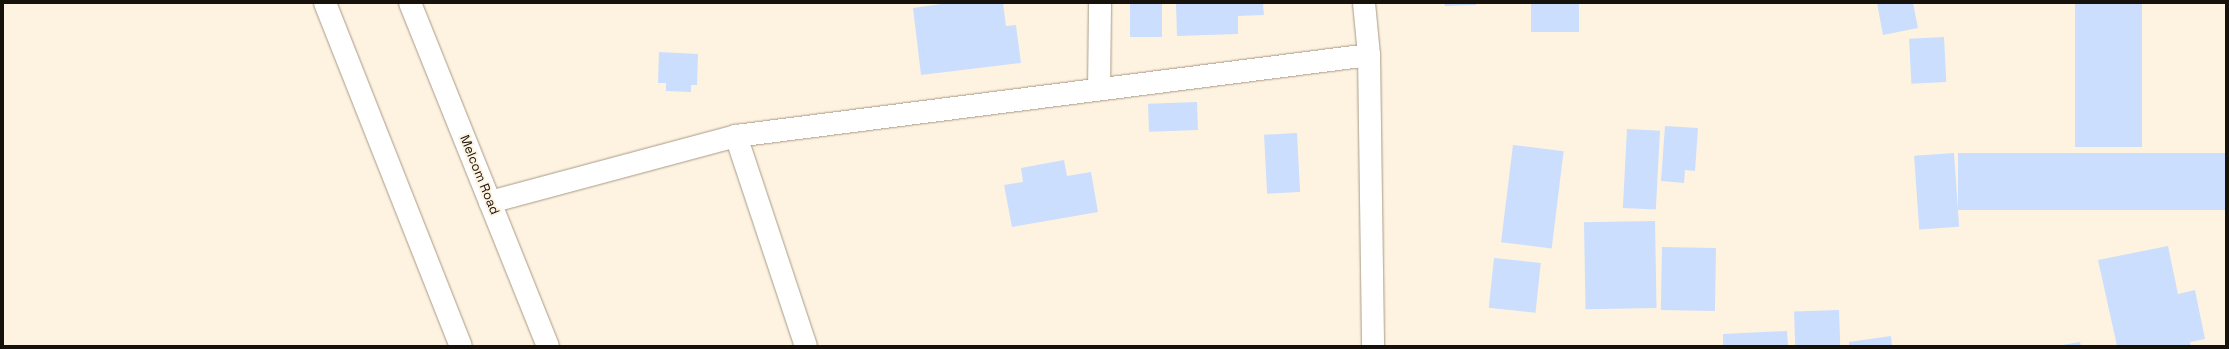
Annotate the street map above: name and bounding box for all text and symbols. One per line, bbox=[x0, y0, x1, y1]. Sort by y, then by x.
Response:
street label: Melcom Road bbox=[456, 133, 502, 217]

